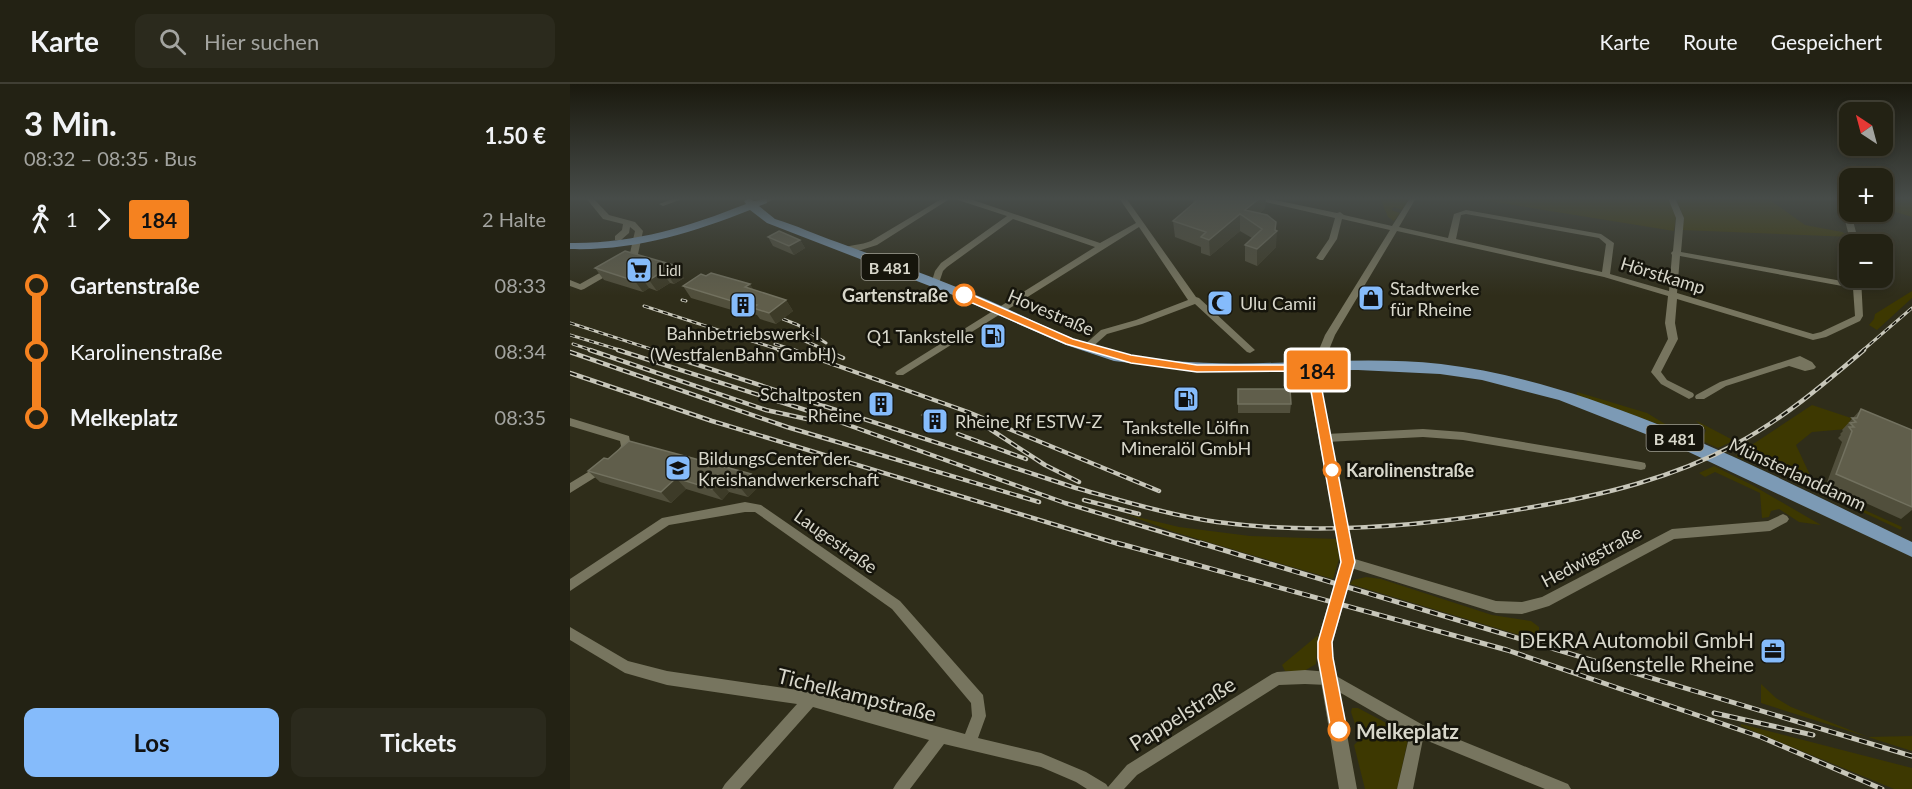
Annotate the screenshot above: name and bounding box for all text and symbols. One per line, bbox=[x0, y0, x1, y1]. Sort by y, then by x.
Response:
search box bbox=[135, 14, 555, 68]
text: Karte bbox=[30, 24, 99, 58]
icon: search bbox=[156, 25, 189, 58]
text: Hier suchen bbox=[204, 28, 319, 55]
text: Karte bbox=[1600, 29, 1650, 54]
text: Route bbox=[1683, 29, 1738, 54]
text: Gespeichert bbox=[1771, 29, 1882, 54]
north arrow bbox=[1839, 102, 1893, 156]
map controls bbox=[1839, 102, 1893, 288]
text: 3 Min. bbox=[24, 103, 117, 143]
text: 1.50 € bbox=[484, 122, 546, 149]
text: 08:32 – 08:35 · Bus bbox=[24, 146, 197, 170]
button: + bbox=[1839, 168, 1893, 222]
icon: walk bbox=[24, 203, 57, 236]
icon: forward bbox=[87, 203, 120, 236]
text: 1 bbox=[66, 207, 78, 231]
text: 184 bbox=[141, 207, 177, 232]
text: 2 Halte bbox=[482, 207, 546, 231]
button: − bbox=[1839, 234, 1893, 288]
street label: Hörstkamp bbox=[1618, 252, 1708, 298]
road number: B 481 bbox=[862, 254, 918, 280]
supermarket icon: Lidl bbox=[624, 255, 654, 285]
place label: Lidl bbox=[658, 261, 681, 279]
text: Gartenstraße bbox=[70, 272, 200, 299]
text: 08:33 bbox=[495, 273, 546, 297]
place label: Stadtwerke für Rheine bbox=[1390, 277, 1480, 320]
shop icon: Stadtwerke für Rheine bbox=[1356, 283, 1386, 313]
place label: Gartenstraße bbox=[842, 284, 948, 306]
marker: Gartenstraße bbox=[953, 284, 975, 306]
street label: Hovestraße bbox=[1005, 284, 1097, 340]
mosque icon: Ulu Camii bbox=[1205, 288, 1235, 318]
building icon: Bahnbetriebswerk I (WestfalenBahn GmbH) bbox=[728, 290, 758, 320]
place label: Ulu Camii bbox=[1240, 292, 1316, 314]
fuel station icon: Q1 Tankstelle bbox=[978, 321, 1008, 351]
place label: Bahnbetriebswerk I (WestfalenBahn GmbH) bbox=[650, 322, 836, 365]
place label: Q1 Tankstelle bbox=[867, 325, 974, 347]
text: Karolinenstraße bbox=[70, 338, 223, 365]
text: 08:34 bbox=[495, 339, 546, 363]
line badge: 184 bbox=[1282, 350, 1352, 390]
text: 184 bbox=[1299, 358, 1335, 383]
place label: Schaltposten Rheine bbox=[760, 383, 862, 426]
fuel station icon: Tankstelle Lölfin Mineralöl GmbH bbox=[1171, 384, 1201, 414]
building icon: Schaltposten Rheine bbox=[866, 389, 896, 419]
text: Melkeplatz bbox=[70, 404, 178, 431]
text: 08:35 bbox=[495, 405, 546, 429]
building icon: Rheine Rf ESTW-Z bbox=[920, 406, 950, 436]
place label: Rheine Rf ESTW-Z bbox=[955, 410, 1102, 432]
place label: Tankstelle Lölfin Mineralöl GmbH bbox=[1121, 416, 1251, 459]
road number: B 481 bbox=[1646, 425, 1704, 451]
street label: Münsterlanddamm bbox=[1726, 433, 1870, 515]
place label: BildungsCenter der Kreishandwerkerschaft bbox=[698, 447, 880, 490]
school or university icon: BildungsCenter der Kreishandwerkerschaft bbox=[663, 453, 693, 483]
place label: Karolinenstraße bbox=[1346, 459, 1474, 481]
marker: Karolinenstraße bbox=[1323, 461, 1341, 479]
street label: Laugestraße bbox=[790, 504, 882, 578]
street label: Hedwigstraße bbox=[1537, 520, 1645, 592]
place label: DEKRA Automobil GmbH Außenstelle Rheine bbox=[1519, 627, 1754, 676]
office icon: DEKRA Automobil GmbH Außenstelle Rheine bbox=[1758, 636, 1788, 666]
street label: Tichelkampstraße bbox=[775, 662, 939, 726]
street label: Pappelstraße bbox=[1124, 671, 1240, 755]
button: Los bbox=[24, 708, 279, 777]
button: Tickets bbox=[291, 708, 546, 777]
place label: Melkeplatz bbox=[1356, 718, 1459, 743]
marker: Melkeplatz bbox=[1328, 719, 1350, 741]

